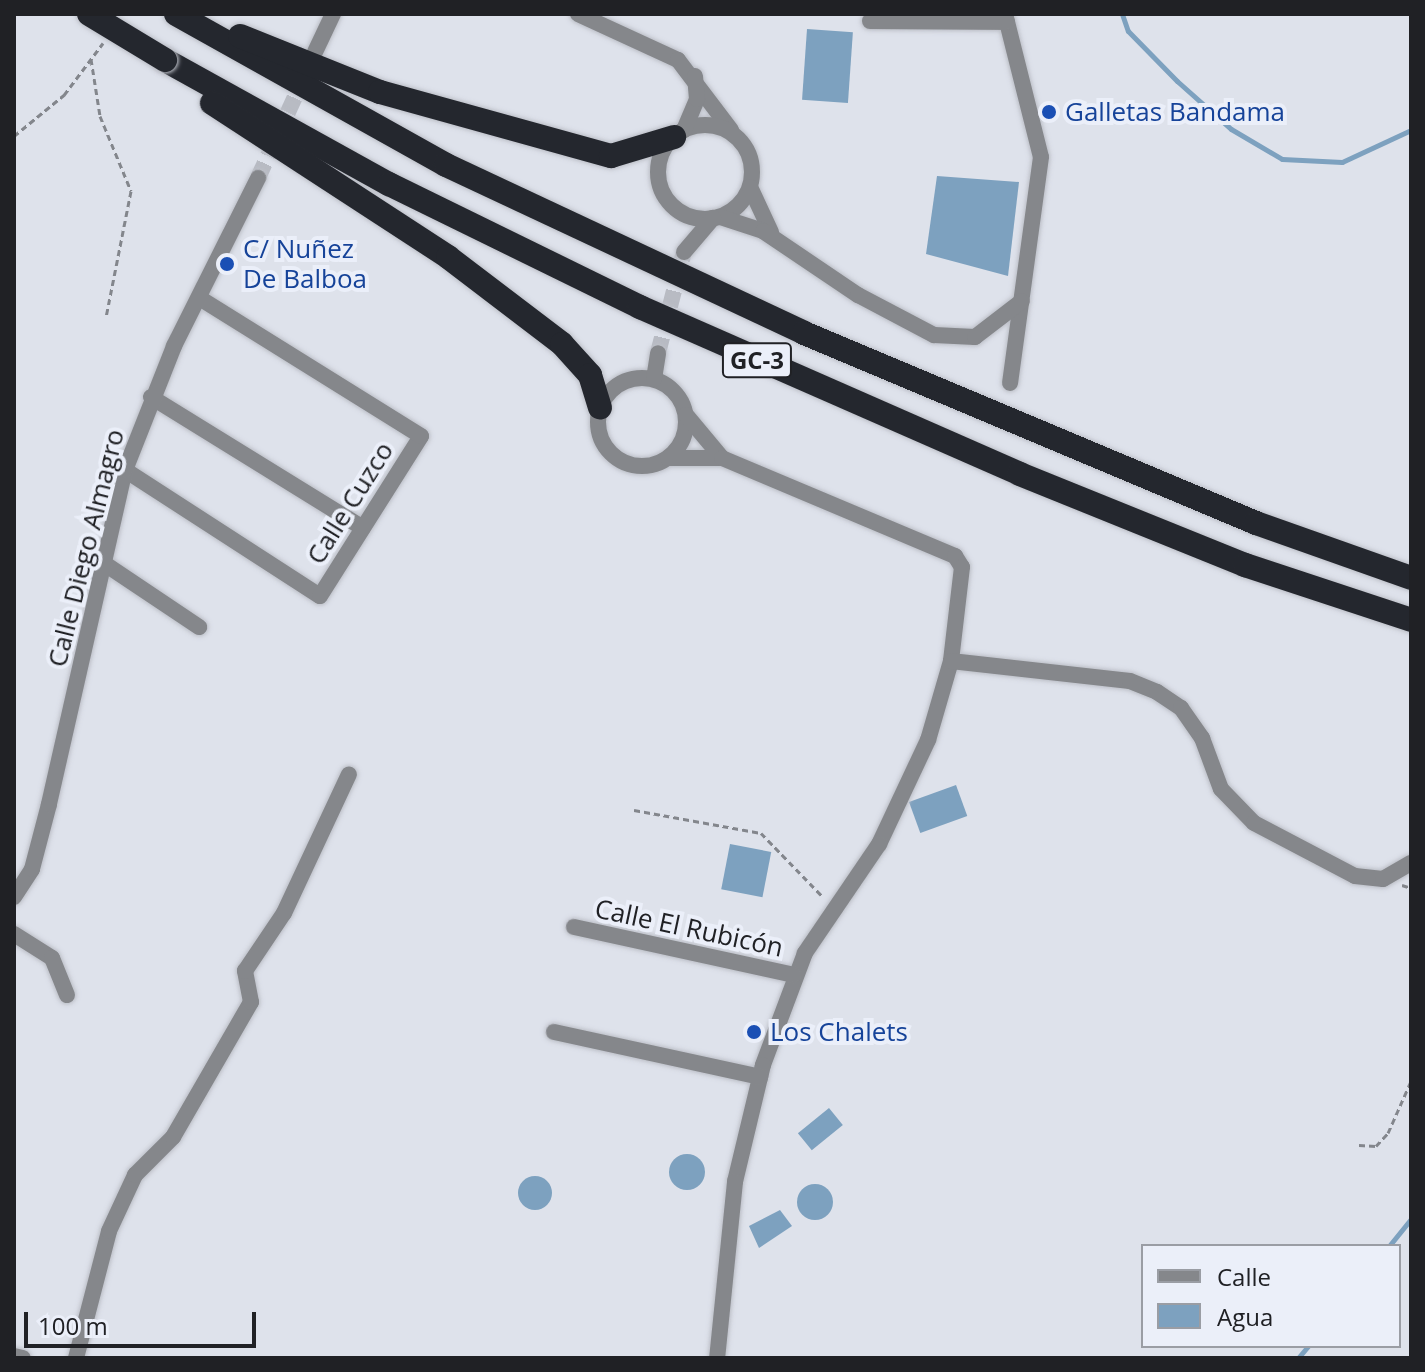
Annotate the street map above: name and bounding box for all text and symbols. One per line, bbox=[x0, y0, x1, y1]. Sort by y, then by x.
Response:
place label: Galletas Bandama bbox=[1065, 96, 1285, 128]
marker: Galletas Bandama bbox=[1040, 103, 1058, 121]
place label: C/ Nuñez De Balboa bbox=[243, 233, 367, 294]
marker: C/ Nuñez De Balboa bbox=[218, 255, 236, 273]
road number: GC-3 bbox=[721, 340, 793, 380]
street label: Calle Diego Almagro bbox=[41, 426, 131, 670]
street label: Calle Cuzco bbox=[300, 436, 400, 570]
street label: Calle El Rubicón bbox=[592, 893, 786, 963]
place label: Los Chalets bbox=[770, 1016, 908, 1048]
marker: Los Chalets bbox=[745, 1023, 763, 1041]
legend bbox=[1141, 1244, 1401, 1348]
text: Calle bbox=[1217, 1260, 1271, 1293]
scale bar bbox=[28, 1296, 260, 1346]
text: Agua bbox=[1217, 1300, 1273, 1333]
text: 100 m bbox=[38, 1309, 108, 1342]

